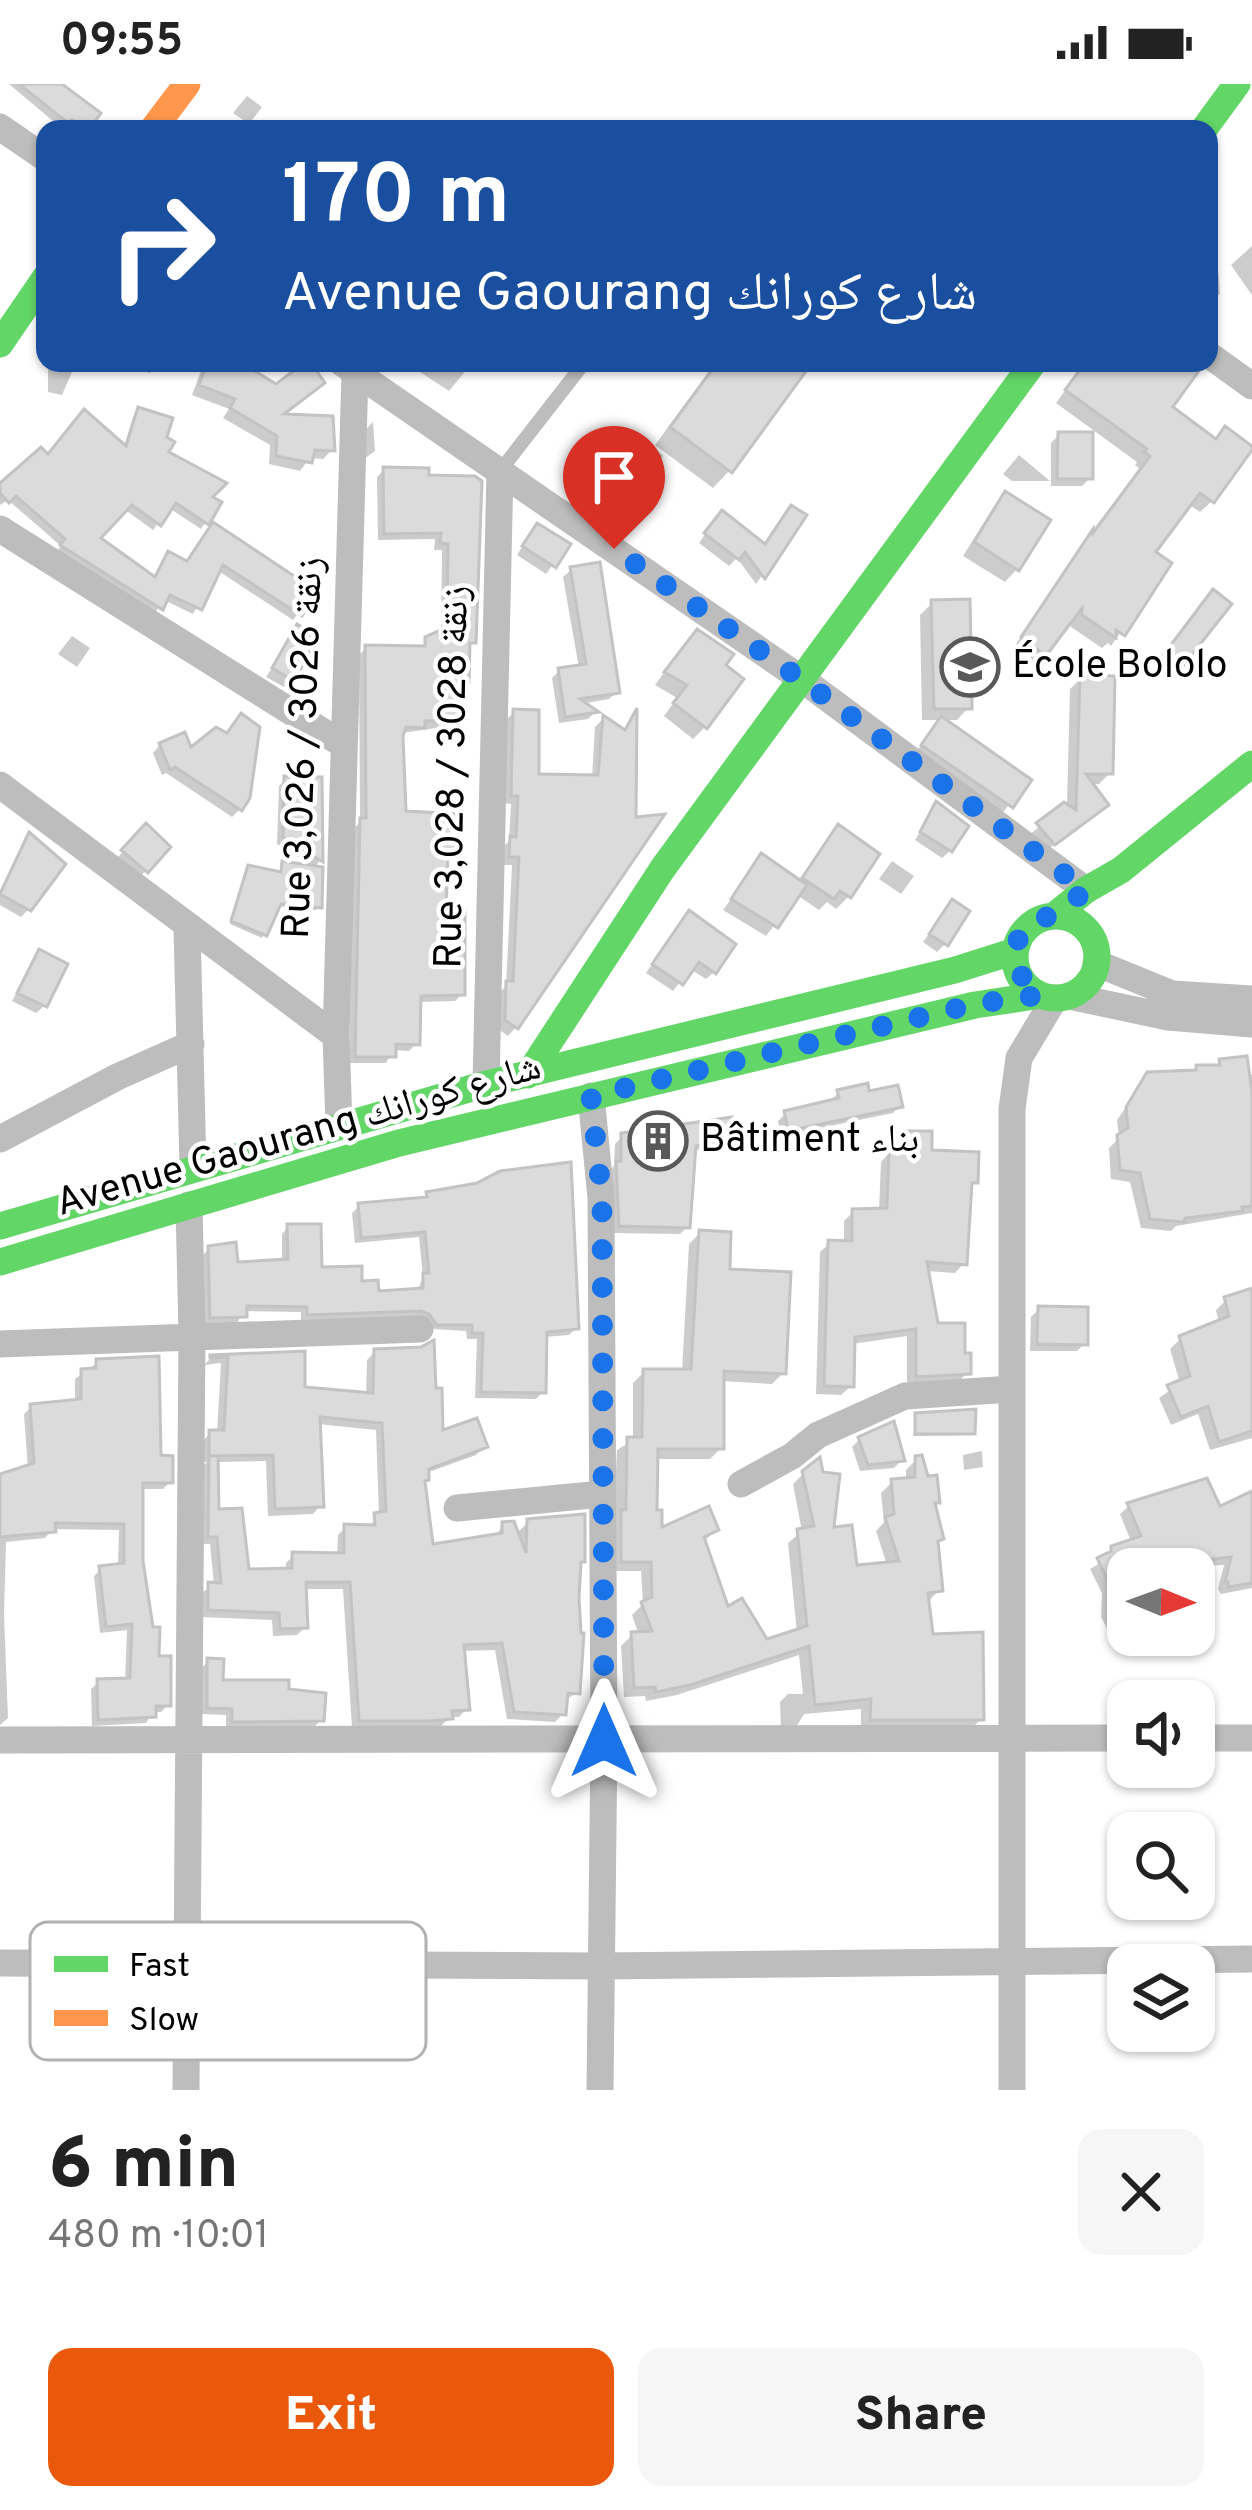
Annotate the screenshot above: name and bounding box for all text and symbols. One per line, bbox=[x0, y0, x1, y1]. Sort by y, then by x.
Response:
text: 09:55 bbox=[60, 14, 183, 71]
text: 170 m bbox=[282, 147, 510, 253]
icon: right bbox=[84, 168, 240, 324]
text: Avenue Gaourang شارع كورانك bbox=[282, 261, 977, 330]
pin bbox=[563, 426, 665, 549]
icon: arrive bbox=[581, 444, 647, 510]
street label: Rue 3,026 / زنقة 3026 bbox=[274, 556, 336, 940]
street label: Rue 3,028 / زنقة 3028 bbox=[426, 585, 482, 969]
school or university icon: École Bololo bbox=[939, 636, 1001, 698]
place label: École Bololo bbox=[1012, 640, 1228, 692]
street label: Avenue Gaourang شارع كورانك bbox=[51, 1044, 547, 1230]
building icon: Bâtiment بناء bbox=[627, 1110, 689, 1172]
place label: Bâtiment بناء bbox=[700, 1117, 919, 1166]
north arrow bbox=[1107, 1548, 1215, 1656]
map controls bbox=[1107, 1548, 1215, 2052]
position arrow bbox=[541, 1678, 667, 1804]
button: sound bbox=[1107, 1680, 1215, 1788]
button: search bbox=[1107, 1812, 1215, 1920]
legend bbox=[30, 1922, 426, 2060]
button: layers bbox=[1107, 1944, 1215, 2052]
text: Fast bbox=[129, 1947, 190, 1989]
text: Slow bbox=[129, 2001, 199, 2043]
text: 6 min bbox=[48, 2122, 239, 2214]
button: close bbox=[1078, 2129, 1204, 2255]
text: 480 m · 10:01 bbox=[48, 2213, 269, 2262]
button: Exit bbox=[48, 2348, 614, 2486]
button: Share bbox=[638, 2348, 1204, 2486]

